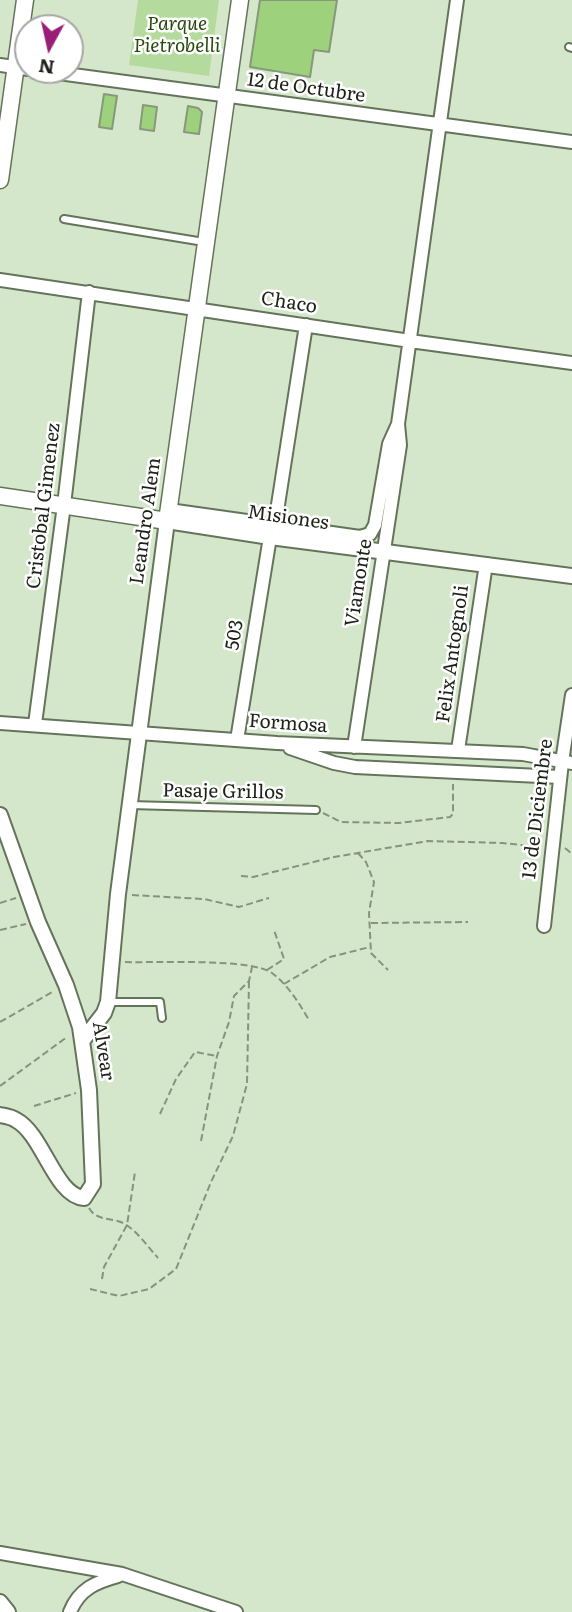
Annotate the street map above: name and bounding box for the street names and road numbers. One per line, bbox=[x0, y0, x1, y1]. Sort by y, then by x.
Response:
street label: 12 de Octubre bbox=[245, 68, 367, 108]
street label: Chaco bbox=[259, 287, 319, 319]
street label: Cristobal Gimenez bbox=[23, 422, 65, 590]
street label: Leandro Alem bbox=[126, 456, 166, 586]
street label: Misiones bbox=[246, 501, 330, 535]
street label: Viamonte bbox=[341, 537, 377, 629]
street label: Felix Antognoli bbox=[432, 584, 474, 724]
street label: 503 bbox=[221, 618, 249, 652]
street label: Formosa bbox=[248, 710, 328, 738]
street label: 13 de Diciembre bbox=[518, 738, 558, 880]
street label: Pasaje Grillos bbox=[162, 780, 284, 804]
street label: Alvear bbox=[87, 1020, 119, 1082]

